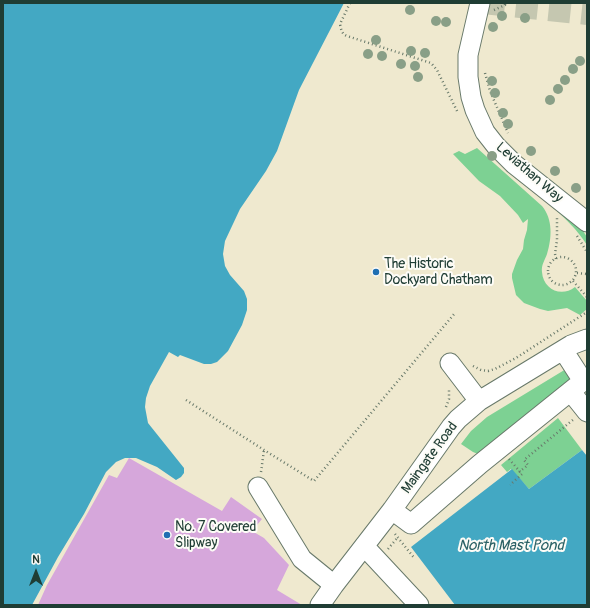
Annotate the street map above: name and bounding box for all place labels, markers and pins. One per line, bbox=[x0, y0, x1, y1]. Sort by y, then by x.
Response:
place label: The Historic Dockyard Chatham bbox=[384, 256, 493, 288]
marker: The Historic Dockyard Chatham bbox=[371, 267, 381, 277]
place label: No. 7 Covered Slipway bbox=[175, 519, 256, 552]
marker: No. 7 Covered Slipway bbox=[162, 530, 172, 540]

